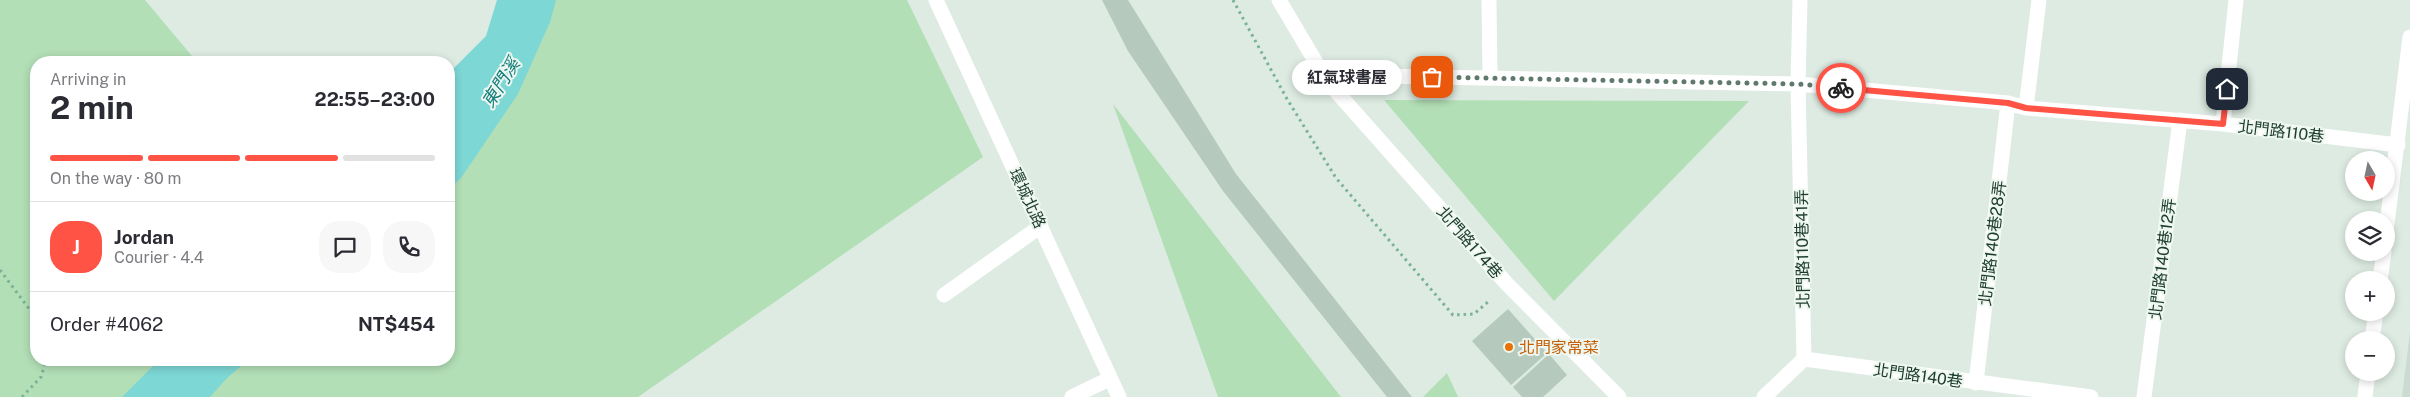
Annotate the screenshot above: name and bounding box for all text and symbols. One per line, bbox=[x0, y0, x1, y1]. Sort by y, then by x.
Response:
water label: 東門溪 bbox=[477, 52, 525, 111]
pin bbox=[1411, 56, 1453, 98]
callout: 紅氣球書屋 bbox=[1292, 60, 1402, 94]
icon: bag bbox=[1418, 63, 1446, 91]
courier bbox=[1816, 63, 1866, 113]
text: 紅氣球書屋 bbox=[1307, 68, 1387, 87]
pin bbox=[2206, 68, 2248, 110]
text: Arriving in bbox=[50, 70, 126, 89]
icon: bike bbox=[1827, 74, 1855, 102]
icon: home bbox=[2213, 75, 2241, 103]
text: 22:55–23:00 bbox=[315, 88, 435, 110]
text: 2 min bbox=[50, 89, 134, 126]
street label: 北門路110巷 bbox=[2237, 117, 2325, 146]
north arrow bbox=[2345, 151, 2395, 201]
map controls bbox=[2345, 151, 2395, 381]
street label: 環城北路 bbox=[1005, 165, 1050, 231]
text: On the way · 80 m bbox=[50, 169, 181, 188]
street label: 北門路140巷28弄 bbox=[1975, 179, 2010, 307]
street label: 北門路110巷41弄 bbox=[1792, 189, 1813, 309]
street label: 北門路140巷12弄 bbox=[2146, 197, 2179, 321]
street label: 北門路174巷 bbox=[1433, 202, 1506, 282]
button: layers bbox=[2345, 211, 2395, 261]
button: chat bbox=[319, 221, 371, 273]
button: phone bbox=[383, 221, 435, 273]
text: Jordan bbox=[114, 226, 174, 248]
text: J bbox=[72, 236, 80, 258]
text: Courier · 4.4 bbox=[114, 248, 204, 267]
button: + bbox=[2345, 271, 2395, 321]
text: Order #4062 bbox=[50, 313, 163, 335]
text: NT$454 bbox=[358, 313, 435, 335]
button: − bbox=[2345, 331, 2395, 381]
place label: 北門家常菜 bbox=[1519, 338, 1599, 357]
marker: 北門家常菜 bbox=[1503, 341, 1515, 353]
street label: 北門路140巷 bbox=[1872, 360, 1964, 391]

